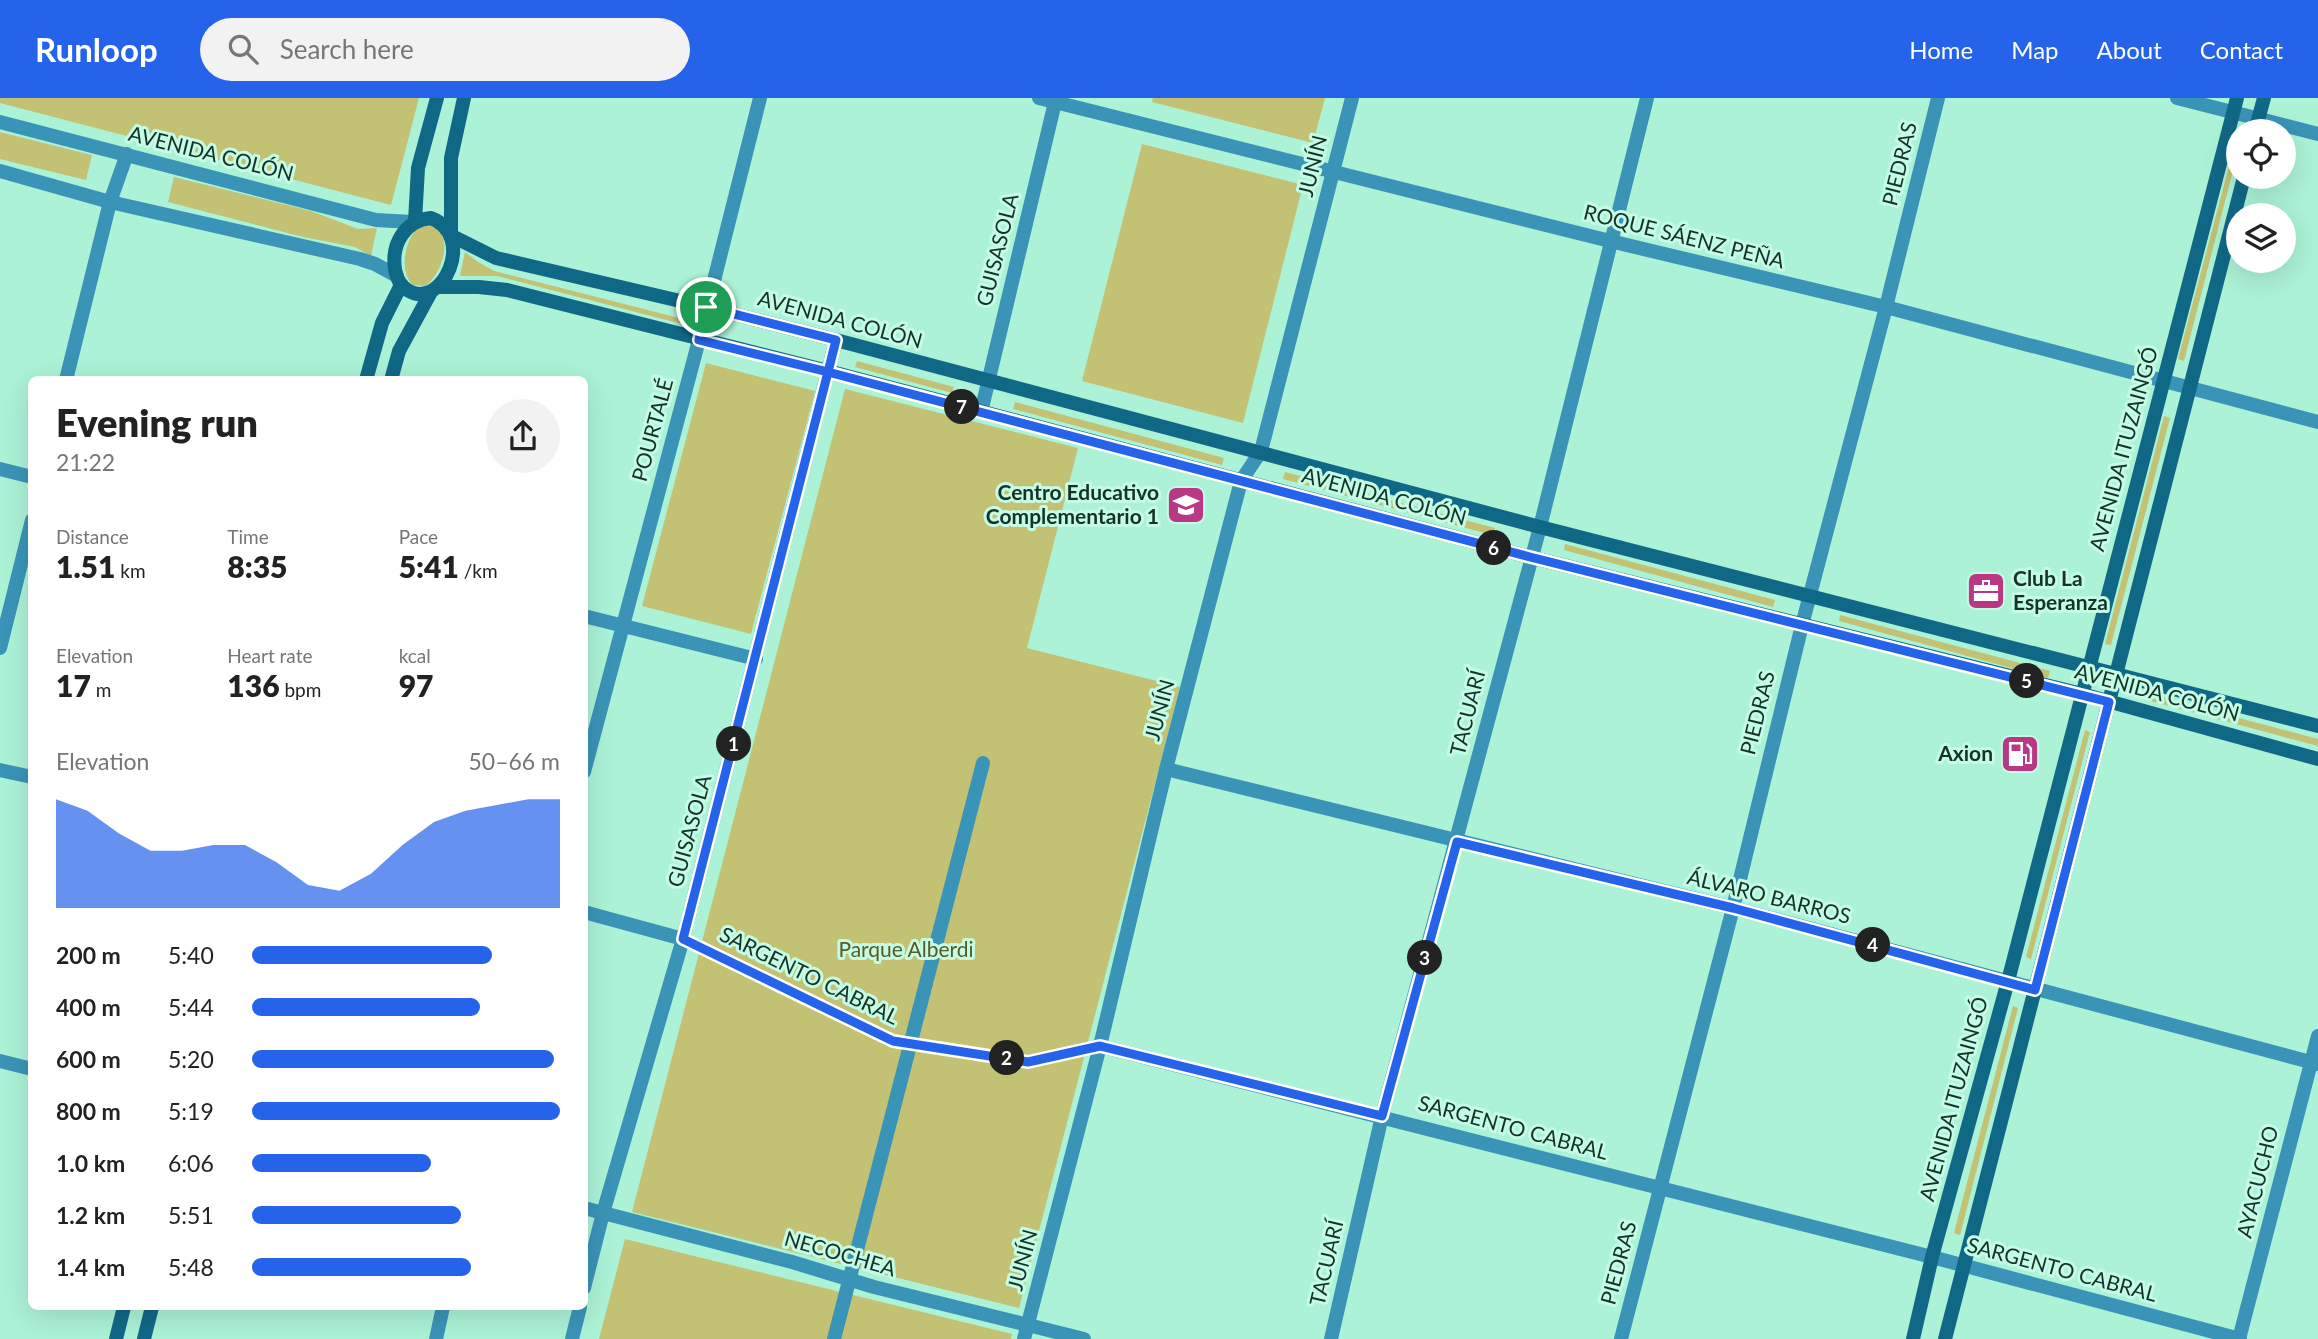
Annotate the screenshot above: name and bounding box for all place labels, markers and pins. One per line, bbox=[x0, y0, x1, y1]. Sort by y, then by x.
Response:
pin bbox=[676, 277, 736, 337]
pin: 7 bbox=[944, 390, 979, 424]
place label: Centro Educativo Complementario 1 bbox=[986, 479, 1159, 528]
school or university icon: Centro Educativo Complementario 1 bbox=[1165, 484, 1207, 526]
pin: 6 bbox=[1476, 531, 1512, 566]
place label: Club La Esperanza bbox=[2013, 565, 2108, 614]
office icon: Club La Esperanza bbox=[1965, 570, 2007, 612]
pin: 5 bbox=[2010, 664, 2044, 698]
pin: 1 bbox=[716, 726, 752, 762]
fuel station icon: Axion bbox=[1999, 733, 2041, 775]
place label: Axion bbox=[1937, 740, 1993, 765]
pin: 4 bbox=[1856, 928, 1890, 962]
pin: 3 bbox=[1408, 940, 1442, 976]
pin: 2 bbox=[990, 1040, 1024, 1076]

